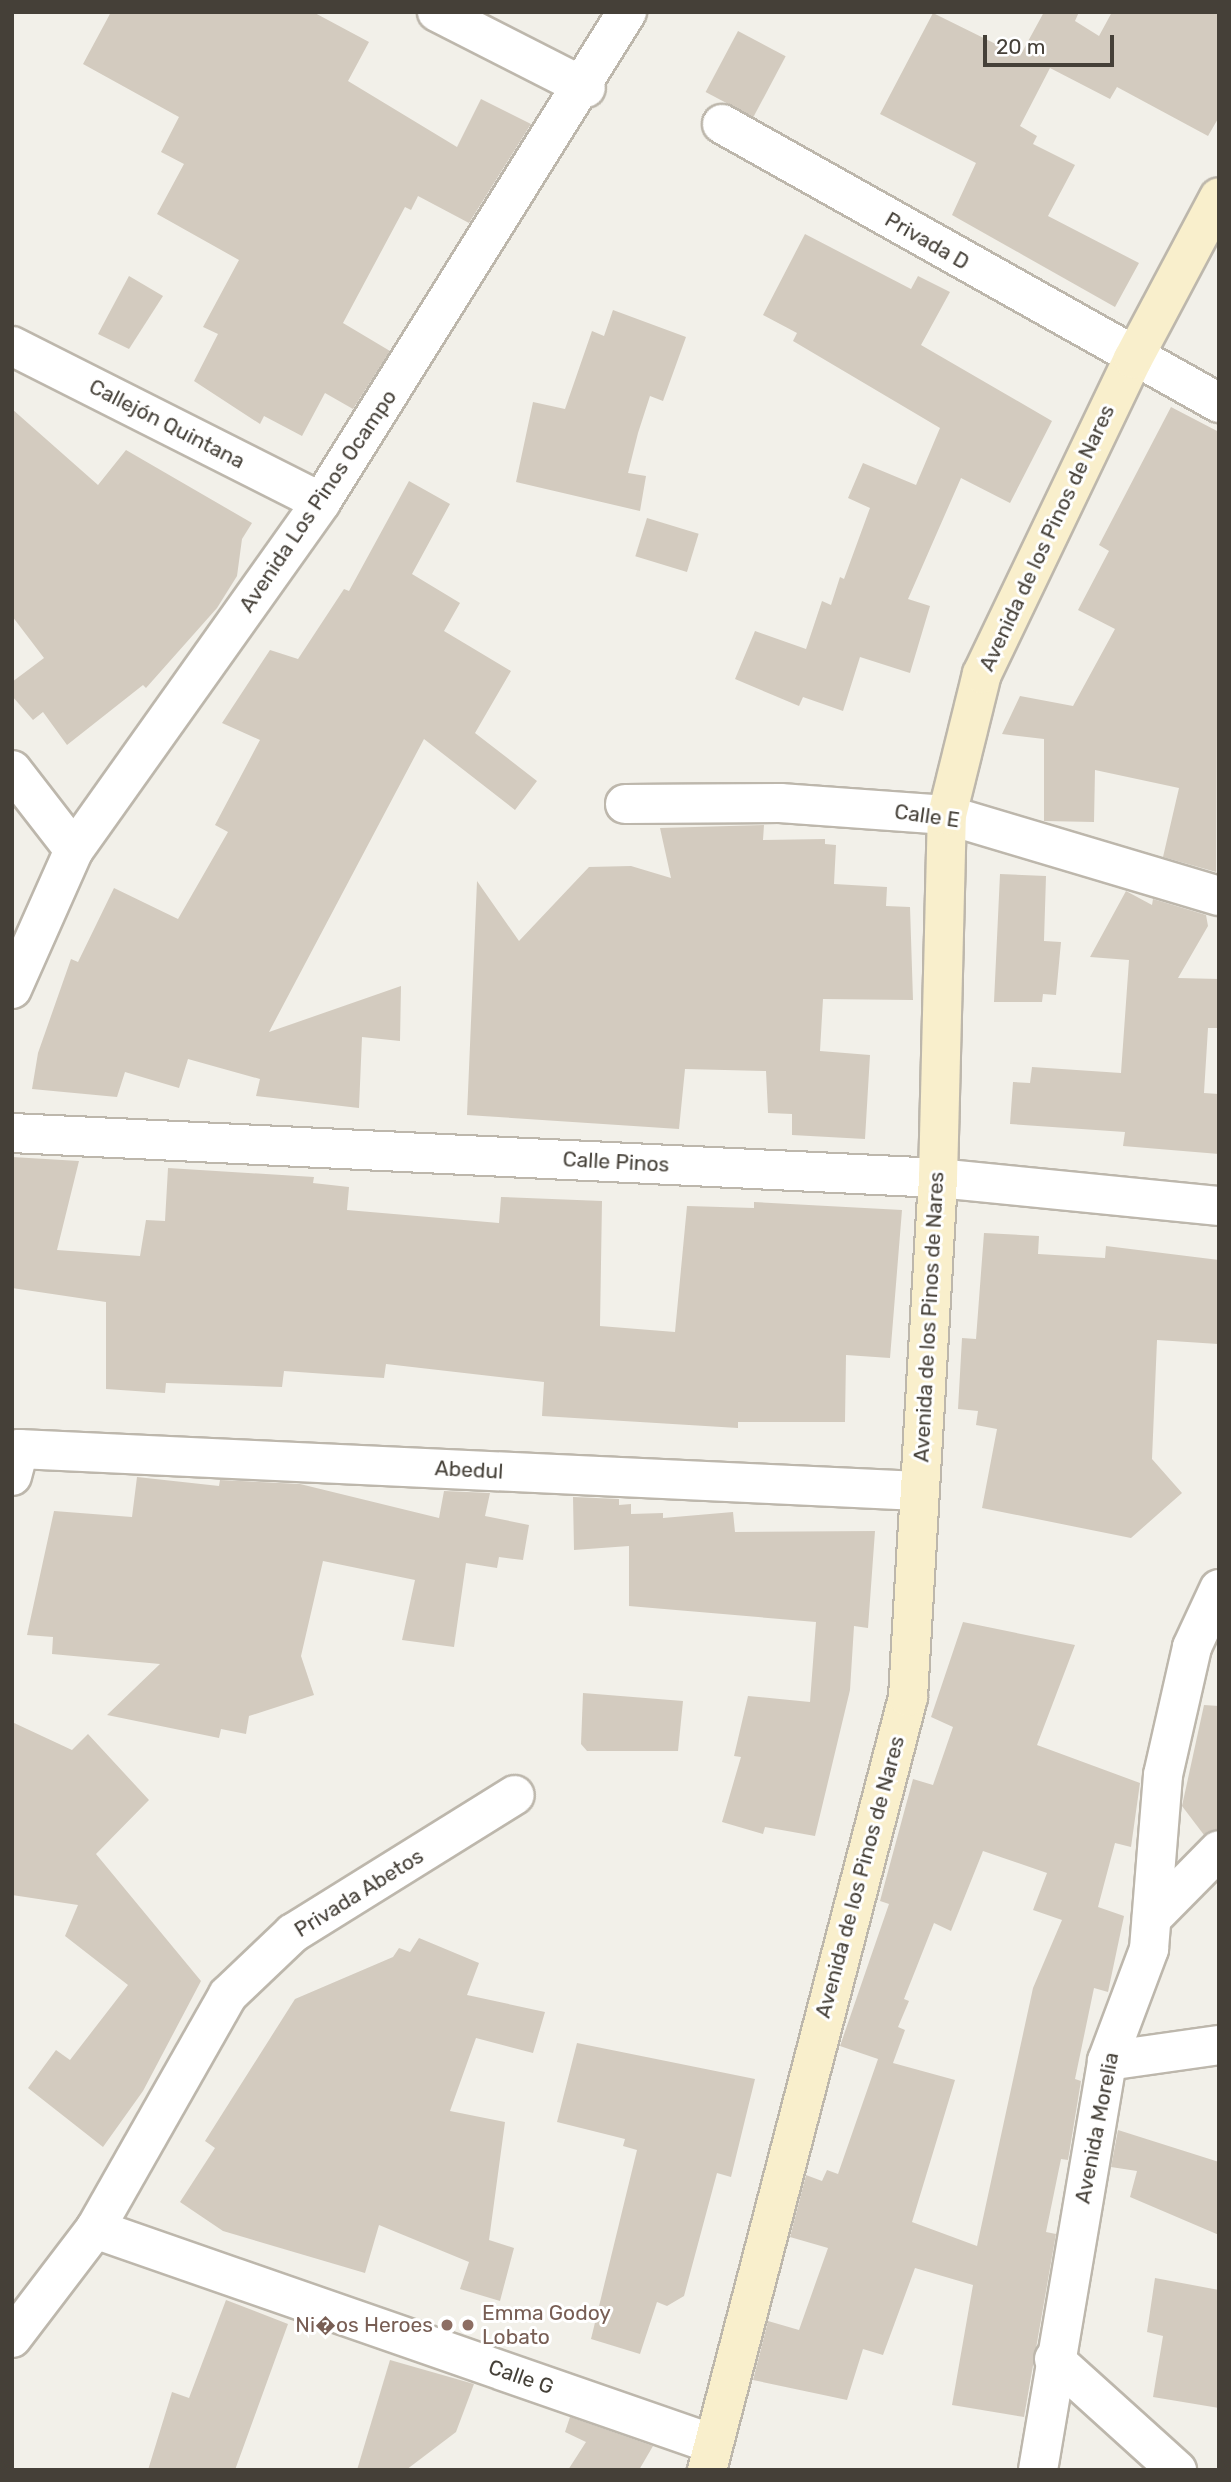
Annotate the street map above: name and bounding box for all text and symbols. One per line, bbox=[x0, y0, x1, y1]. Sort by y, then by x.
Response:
scale bar bbox=[986, 21, 1117, 65]
text: 20 m bbox=[996, 34, 1045, 59]
street label: Privada D bbox=[880, 207, 974, 275]
street label: Callejón Quintana bbox=[85, 374, 249, 474]
street label: Avenida Los Pinos Ocampo bbox=[234, 385, 402, 617]
street label: Avenida de los Pinos de Nares bbox=[974, 401, 1120, 675]
street label: Calle E bbox=[893, 799, 961, 833]
street label: Calle Pinos bbox=[562, 1147, 670, 1177]
street label: Avenida de los Pinos de Nares bbox=[909, 1171, 949, 1463]
street label: Abedul bbox=[434, 1456, 504, 1484]
street label: Avenida de los Pinos de Nares bbox=[810, 1733, 910, 2021]
street label: Privada Abetos bbox=[290, 1843, 428, 1943]
street label: Avenida Morelia bbox=[1070, 2050, 1124, 2206]
place label: Emma Godoy Lobato bbox=[482, 2300, 611, 2350]
place label: Ni�os Heroes bbox=[295, 2312, 433, 2338]
marker: Ni�os Heroes bbox=[439, 2317, 455, 2333]
marker: Emma Godoy Lobato bbox=[460, 2317, 476, 2333]
street label: Calle G bbox=[485, 2354, 557, 2400]

